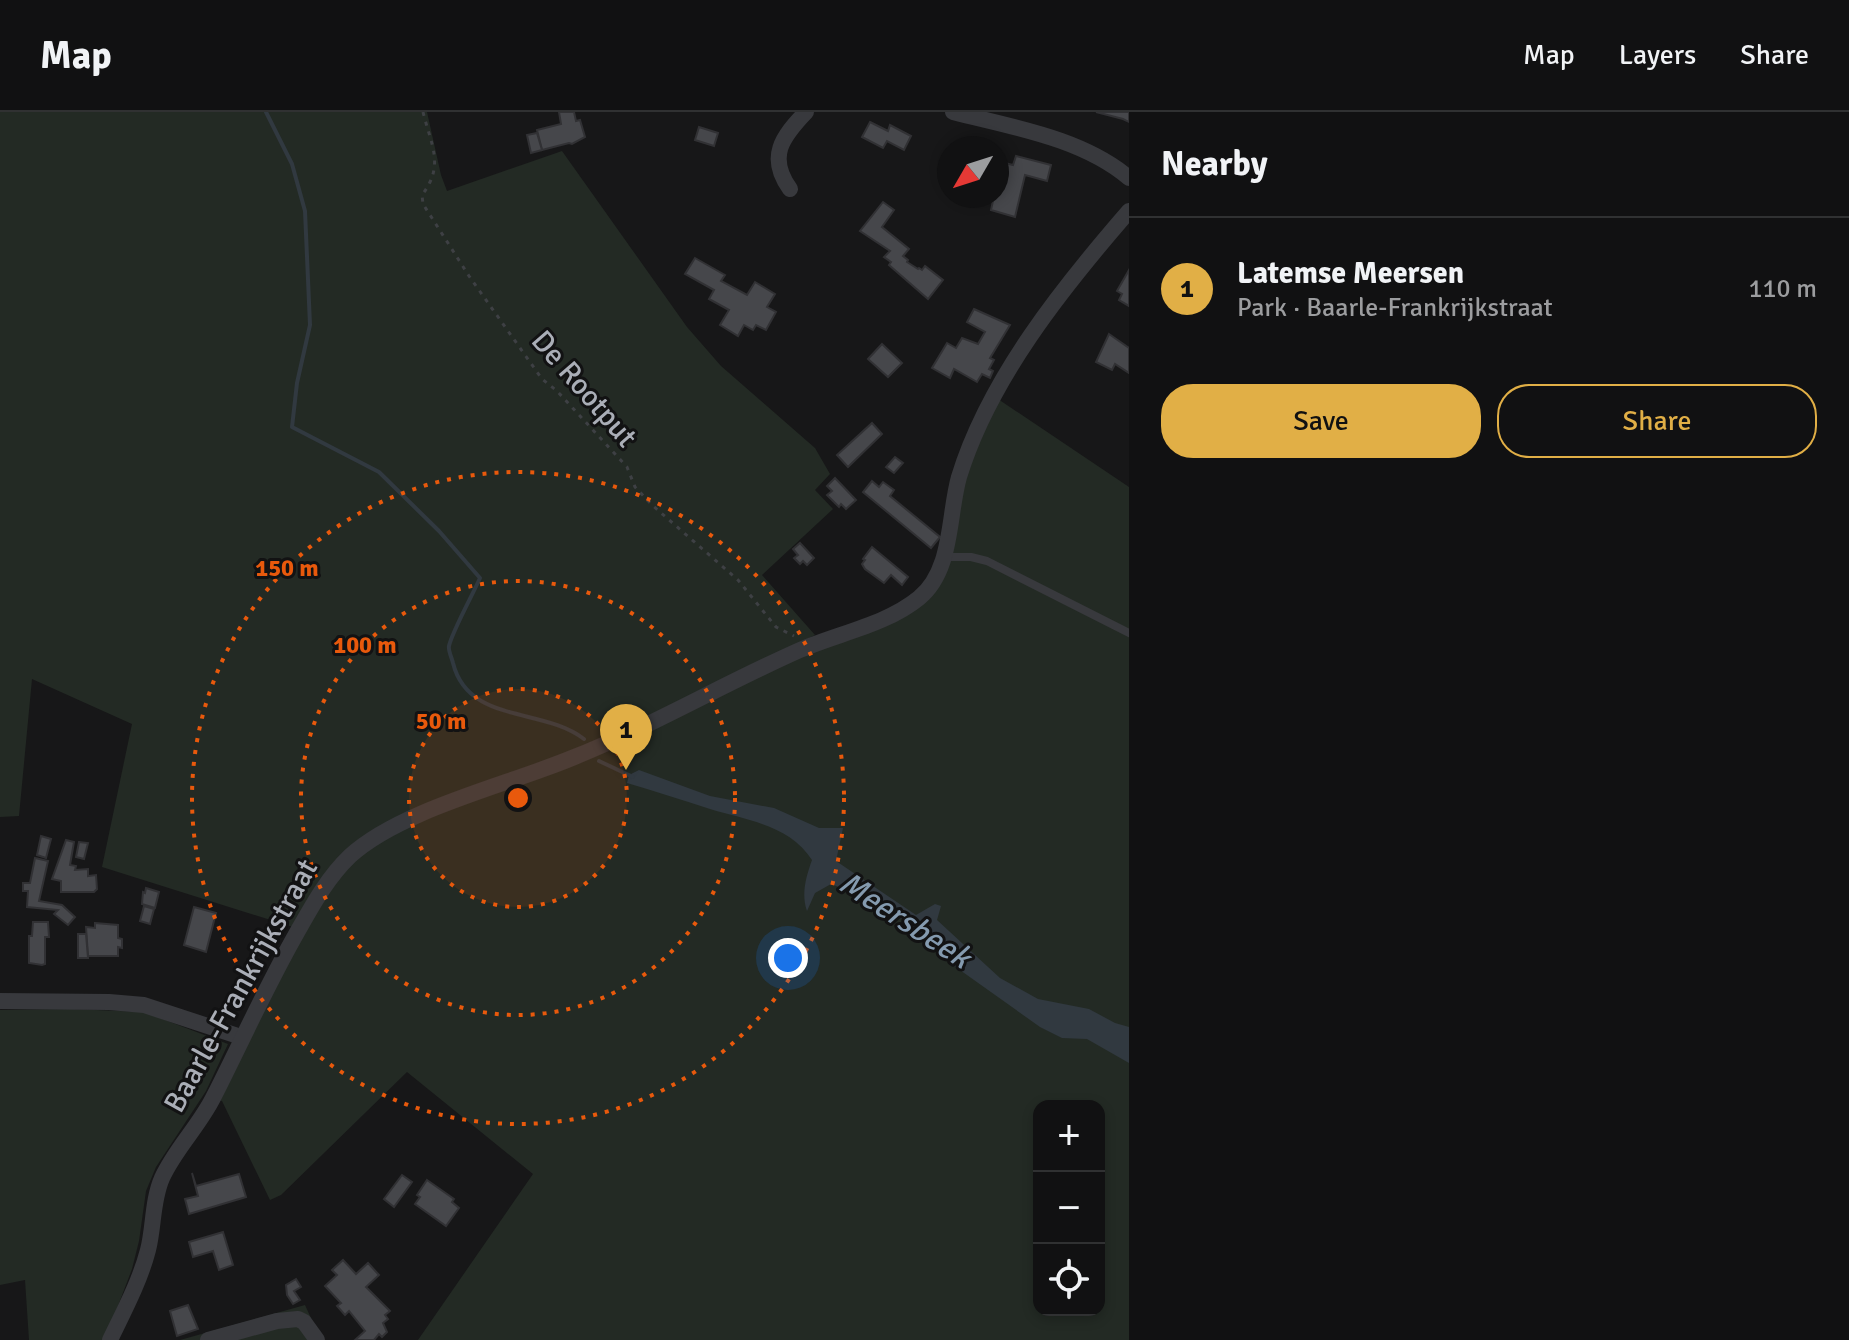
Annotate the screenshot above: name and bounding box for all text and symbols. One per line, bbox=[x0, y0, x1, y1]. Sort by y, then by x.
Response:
text: Map bbox=[40, 32, 112, 79]
text: Map bbox=[1523, 38, 1575, 72]
text: Layers bbox=[1619, 38, 1696, 72]
text: Share bbox=[1740, 38, 1809, 72]
north arrow bbox=[937, 136, 1009, 208]
text: Nearby bbox=[1161, 143, 1268, 185]
text: Latemse Meersen bbox=[1237, 255, 1464, 292]
text: 1 bbox=[1180, 273, 1194, 305]
text: 110 m bbox=[1748, 273, 1817, 305]
text: Park · Baarle-Frankrijkstraat bbox=[1237, 292, 1553, 324]
street label: De Rootput bbox=[523, 323, 645, 455]
button: Save bbox=[1161, 384, 1481, 458]
button: Share bbox=[1497, 384, 1817, 458]
text: 150 m bbox=[255, 553, 319, 583]
text: 100 m bbox=[333, 630, 397, 660]
pin: 1 bbox=[600, 704, 652, 770]
text: 50 m bbox=[416, 706, 466, 736]
centre of rings bbox=[504, 784, 532, 812]
street label: Baarle-Frankrijkstraat bbox=[156, 853, 326, 1119]
water label: Meersbeek bbox=[832, 863, 980, 978]
your location bbox=[768, 938, 808, 978]
map controls bbox=[1033, 1100, 1105, 1316]
button: + bbox=[1033, 1100, 1105, 1172]
button: − bbox=[1033, 1172, 1105, 1244]
button: locate bbox=[1033, 1244, 1105, 1316]

